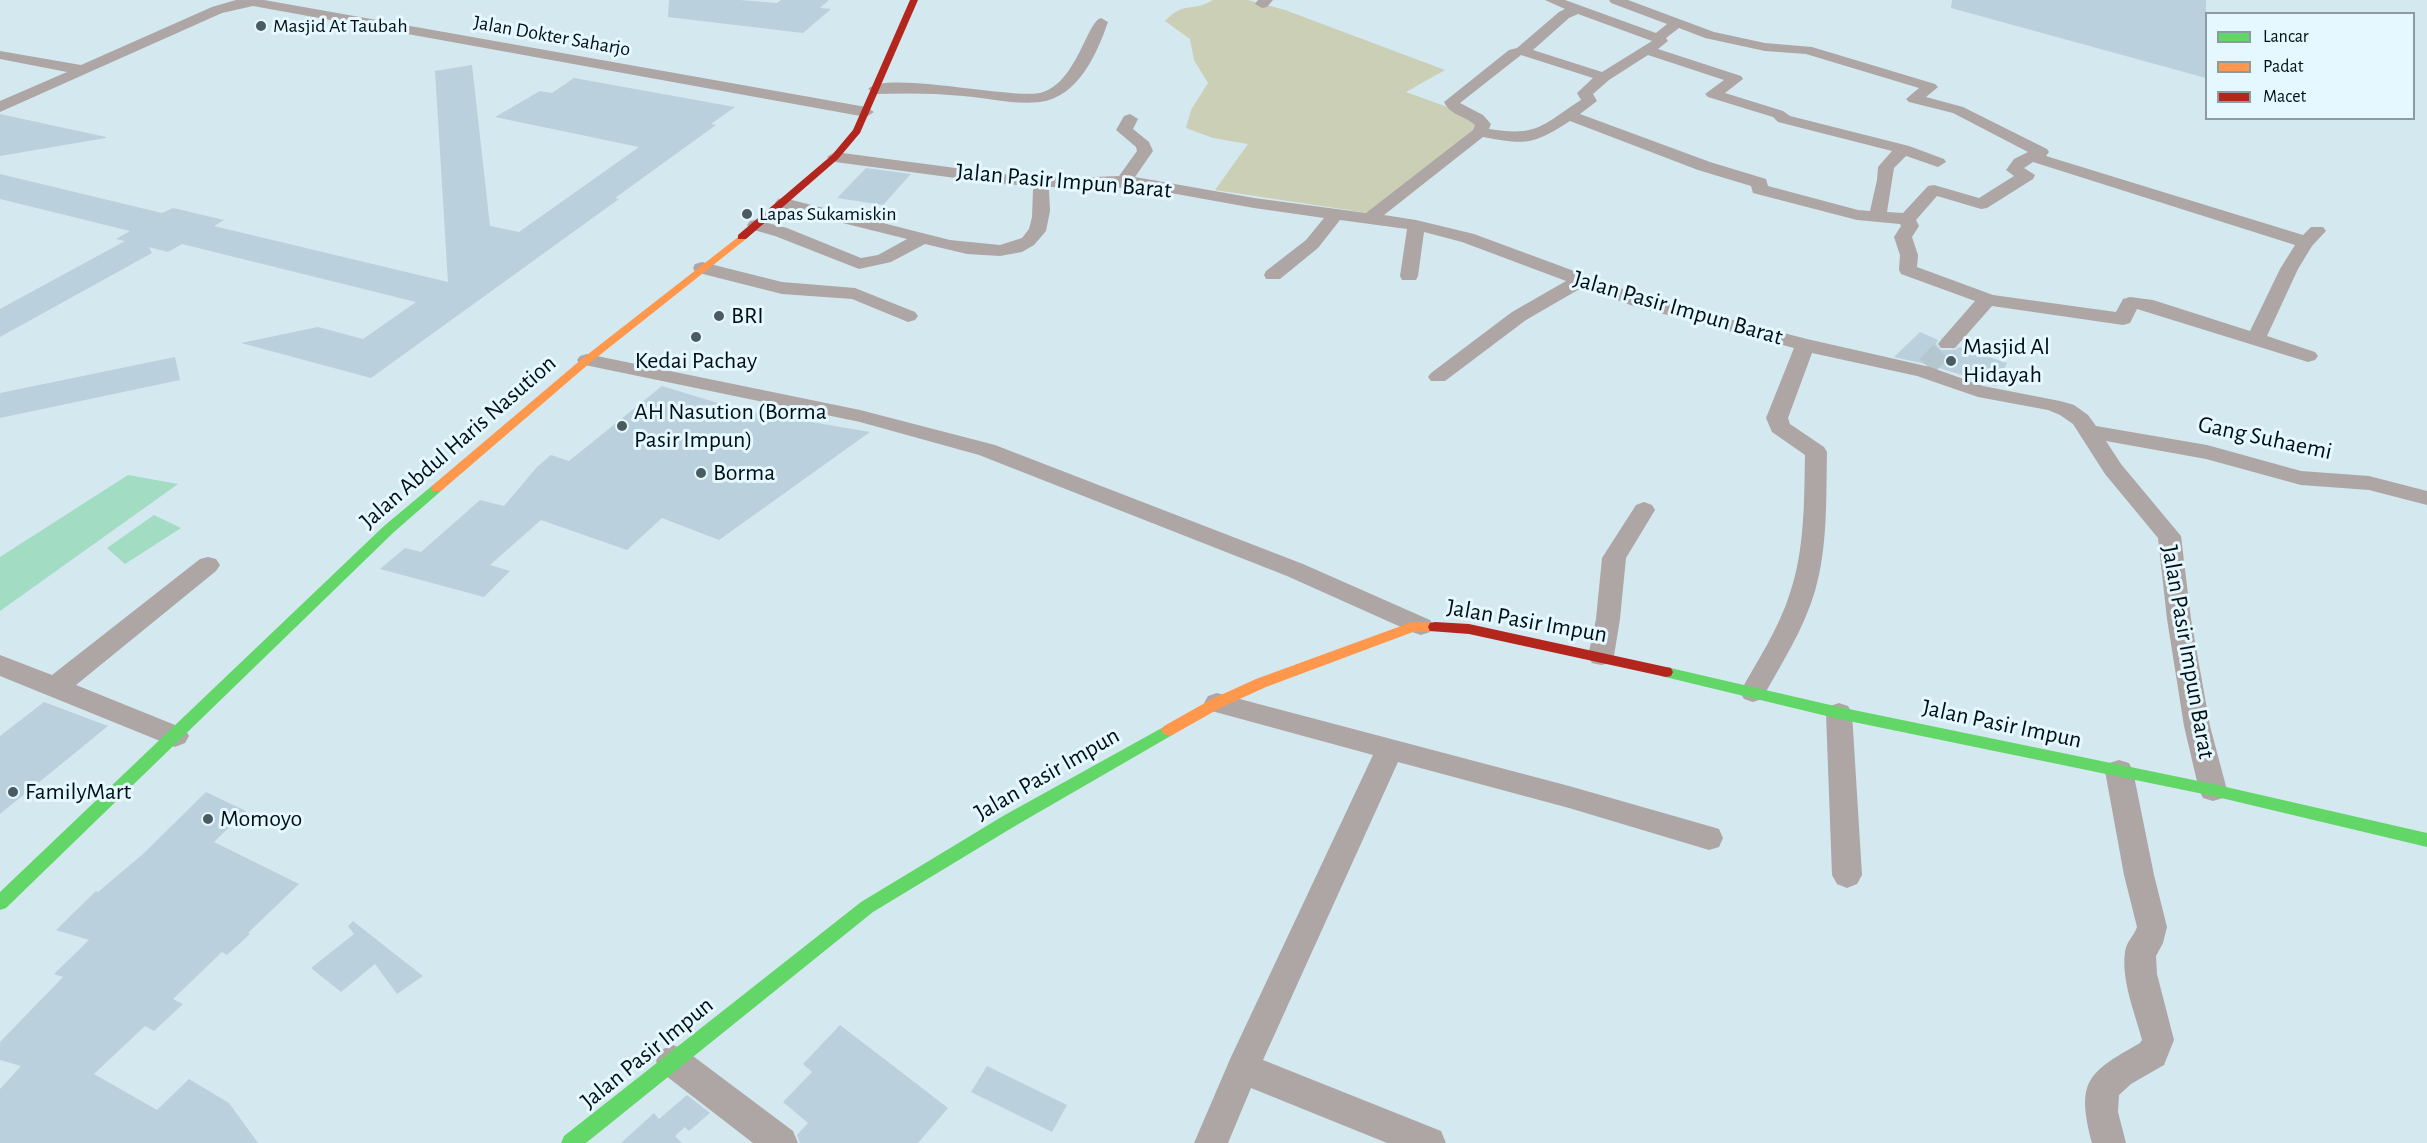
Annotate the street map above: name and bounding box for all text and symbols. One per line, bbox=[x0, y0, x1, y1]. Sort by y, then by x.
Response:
street label: Jalan Dokter Saharjo bbox=[472, 10, 632, 62]
legend bbox=[2205, 12, 2415, 120]
place label: Masjid At Taubah bbox=[273, 14, 408, 38]
marker: Masjid At Taubah bbox=[254, 19, 268, 33]
text: Lancar bbox=[2263, 28, 2309, 46]
text: Padat bbox=[2263, 58, 2304, 76]
text: Macet bbox=[2263, 88, 2306, 106]
street label: Jalan Pasir Impun Barat bbox=[955, 157, 1173, 205]
place label: Lapas Sukamiskin bbox=[759, 202, 897, 226]
marker: Lapas Sukamiskin bbox=[740, 207, 754, 221]
street label: Jalan Pasir Impun Barat bbox=[1570, 264, 1786, 352]
place label: BRI bbox=[731, 302, 764, 330]
marker: BRI bbox=[712, 309, 726, 323]
marker: Kedai Pachay bbox=[689, 330, 703, 344]
place label: Masjid Al Hidayah bbox=[1963, 333, 2050, 389]
place label: Kedai Pachay bbox=[635, 347, 757, 375]
street label: Jalan Abdul Haris Nasution bbox=[354, 349, 562, 535]
marker: Masjid Al Hidayah bbox=[1944, 354, 1958, 368]
place label: AH Nasution (Borma Pasir Impun) bbox=[634, 398, 827, 454]
street label: Gang Suhaemi bbox=[2195, 410, 2335, 466]
marker: AH Nasution (Borma Pasir Impun) bbox=[615, 419, 629, 433]
place label: Borma bbox=[713, 459, 775, 487]
marker: Borma bbox=[694, 466, 708, 480]
street label: Jalan Pasir Impun Barat bbox=[2155, 543, 2221, 761]
street label: Jalan Pasir Impun bbox=[1444, 593, 1610, 649]
street label: Jalan Pasir Impun bbox=[1920, 693, 2084, 755]
street label: Jalan Pasir Impun bbox=[969, 721, 1125, 827]
place label: FamilyMart bbox=[25, 778, 131, 806]
marker: FamilyMart bbox=[6, 785, 20, 799]
place label: Momoyo bbox=[220, 805, 302, 833]
marker: Momoyo bbox=[201, 812, 215, 826]
street label: Jalan Pasir Impun bbox=[575, 991, 719, 1115]

